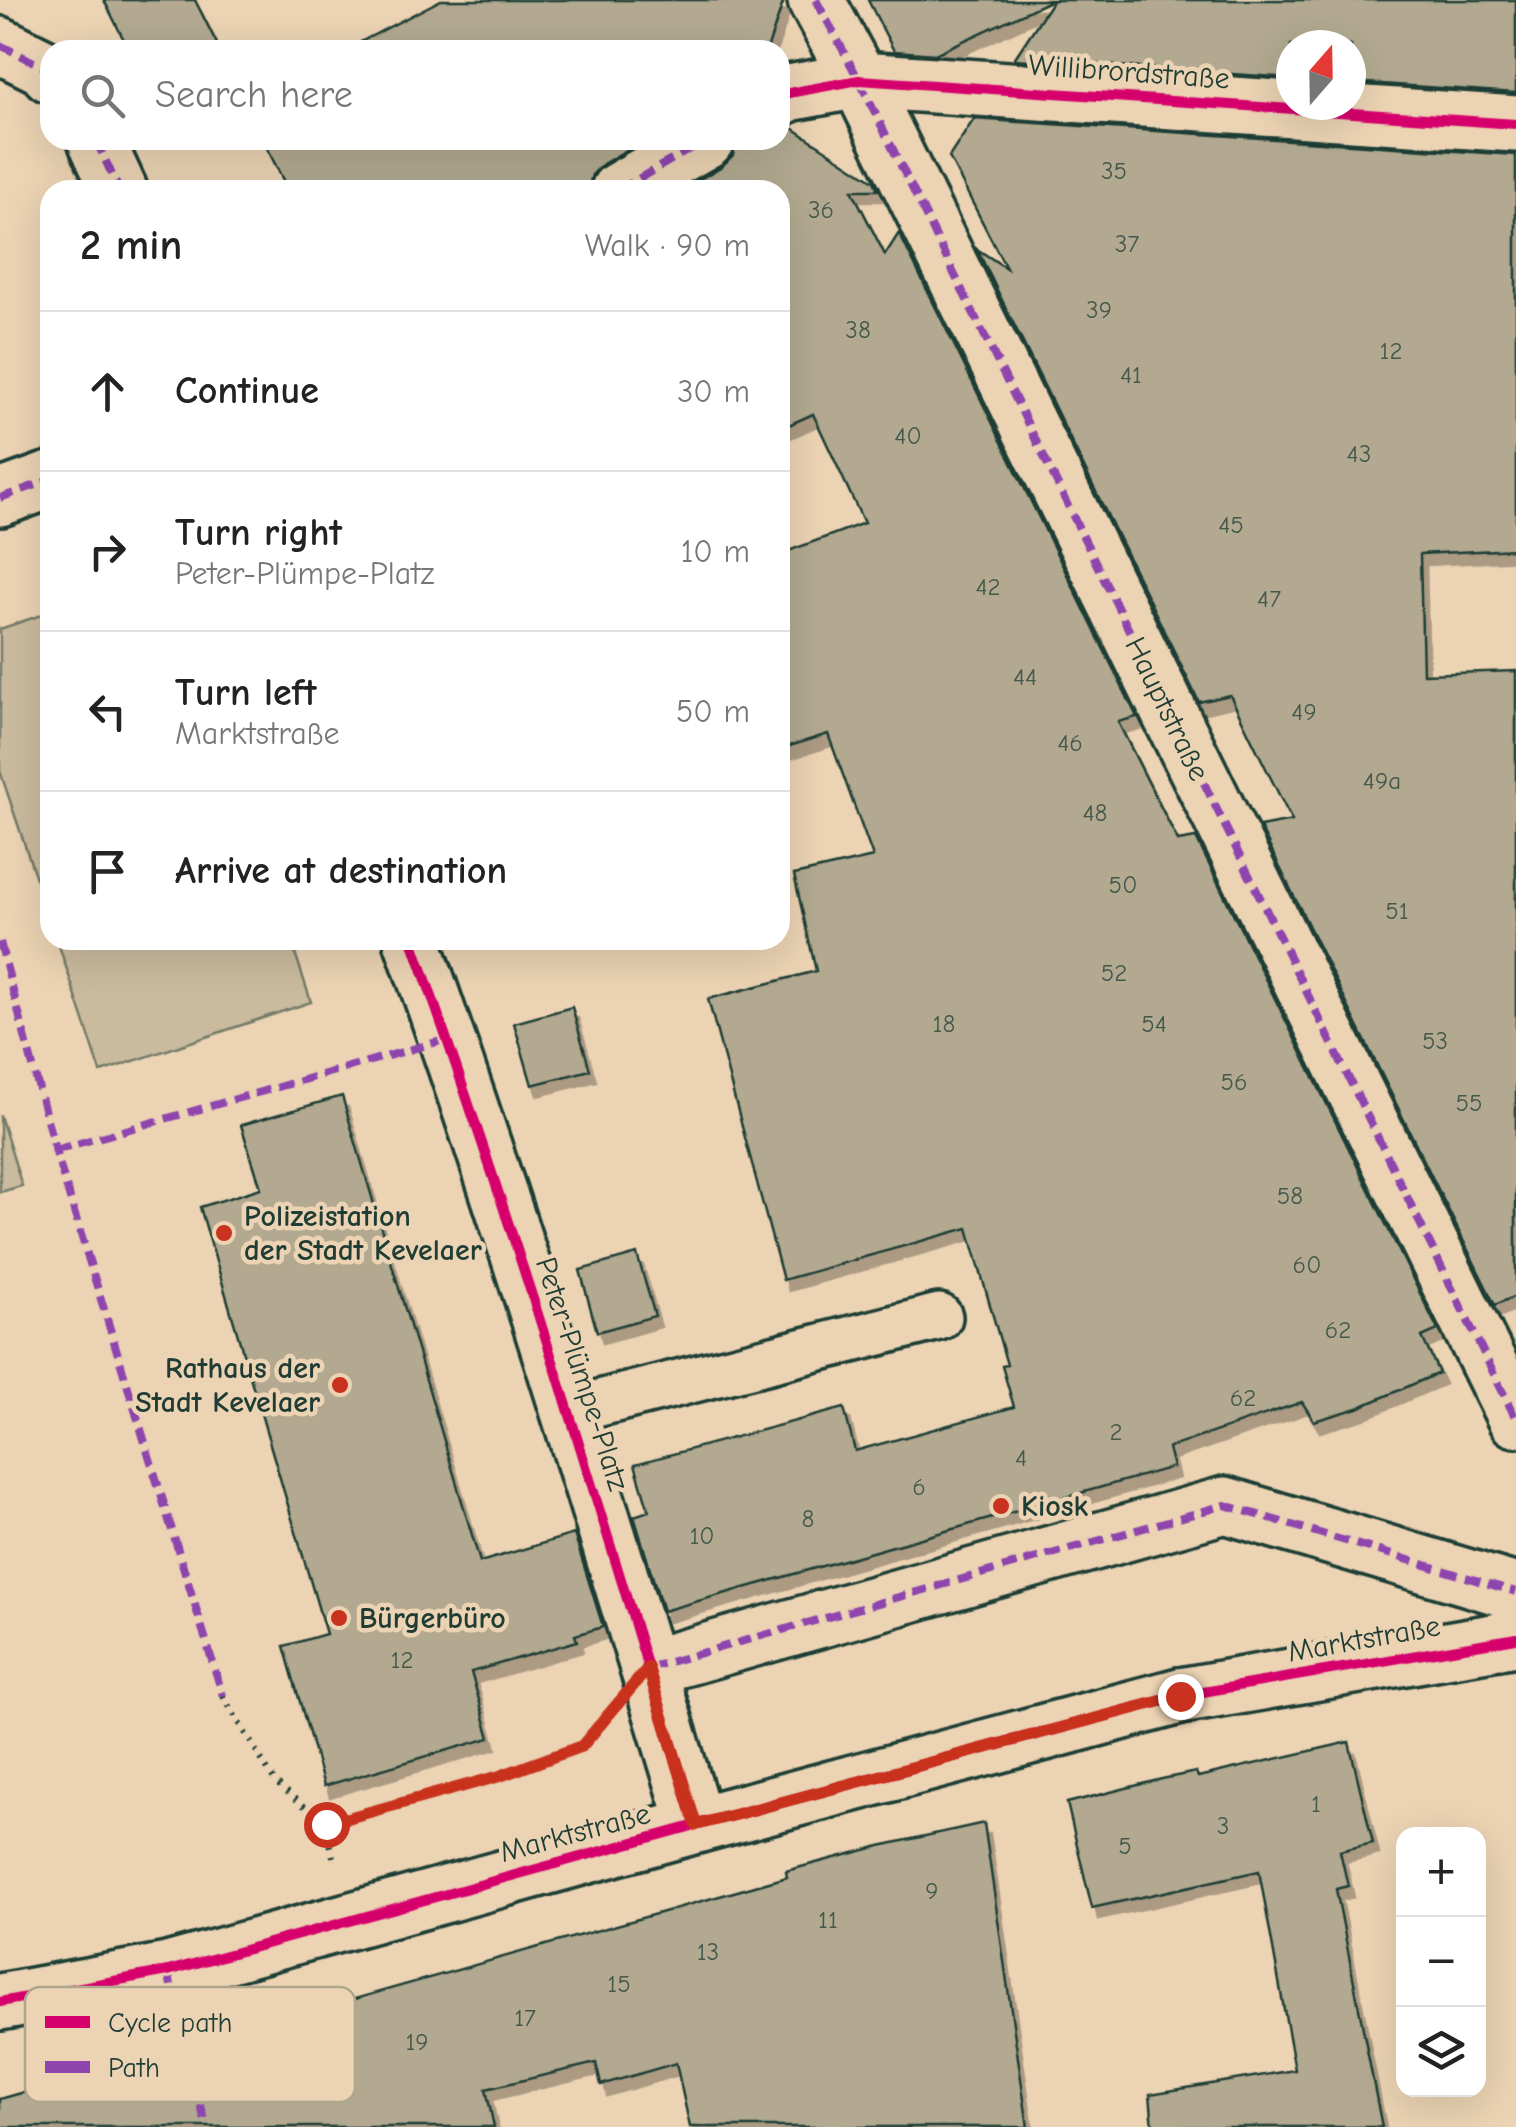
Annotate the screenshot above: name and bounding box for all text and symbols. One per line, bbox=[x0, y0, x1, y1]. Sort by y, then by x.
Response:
north arrow bbox=[1276, 30, 1366, 120]
search box bbox=[40, 40, 790, 150]
street label: Willibrordstraße bbox=[1027, 48, 1231, 96]
icon: search bbox=[75, 68, 130, 123]
text: Search here bbox=[155, 73, 353, 117]
house number: 35 bbox=[1101, 156, 1127, 185]
house number: 36 bbox=[808, 195, 834, 224]
text: 2 min bbox=[80, 221, 182, 270]
text: Walk · 90 m bbox=[585, 227, 750, 264]
house number: 37 bbox=[1115, 229, 1139, 258]
house number: 39 bbox=[1086, 295, 1112, 324]
house number: 38 bbox=[845, 315, 871, 344]
house number: 12 bbox=[1380, 336, 1402, 365]
house number: 41 bbox=[1120, 360, 1142, 389]
icon: ahead bbox=[80, 364, 135, 419]
text: Continue bbox=[175, 369, 319, 413]
text: 30 m bbox=[677, 373, 750, 410]
house number: 40 bbox=[894, 421, 922, 450]
house number: 43 bbox=[1347, 439, 1371, 468]
house number: 45 bbox=[1218, 510, 1244, 539]
text: Turn right bbox=[175, 511, 342, 555]
icon: right bbox=[80, 524, 135, 579]
text: 10 m bbox=[681, 533, 750, 570]
text: Peter-Plümpe-Platz bbox=[175, 555, 434, 592]
house number: 42 bbox=[975, 572, 1001, 601]
house number: 47 bbox=[1257, 584, 1281, 613]
street label: Hauptstraße bbox=[1117, 631, 1217, 787]
house number: 44 bbox=[1013, 662, 1037, 691]
text: Turn left bbox=[175, 671, 316, 715]
icon: left bbox=[80, 684, 135, 739]
text: 50 m bbox=[676, 693, 750, 730]
house number: 49 bbox=[1291, 697, 1317, 726]
text: Marktstraße bbox=[175, 715, 340, 752]
house number: 46 bbox=[1057, 728, 1083, 757]
house number: 49a bbox=[1363, 766, 1401, 795]
house number: 48 bbox=[1083, 798, 1107, 827]
icon: arrive bbox=[80, 844, 135, 899]
text: Arrive at destination bbox=[175, 849, 507, 893]
house number: 50 bbox=[1109, 870, 1137, 899]
house number: 51 bbox=[1385, 896, 1409, 925]
house number: 52 bbox=[1101, 958, 1127, 987]
house number: 18 bbox=[933, 1009, 955, 1038]
house number: 54 bbox=[1141, 1009, 1167, 1038]
house number: 53 bbox=[1422, 1026, 1448, 1055]
house number: 56 bbox=[1220, 1067, 1248, 1096]
house number: 55 bbox=[1455, 1088, 1483, 1117]
house number: 58 bbox=[1277, 1181, 1303, 1210]
place label: Polizeistation der Stadt Kevelaer bbox=[244, 1199, 482, 1268]
marker: Polizeistation der Stadt Kevelaer bbox=[213, 1222, 235, 1244]
house number: 60 bbox=[1293, 1250, 1321, 1279]
street label: Peter-Plümpe-Platz bbox=[528, 1253, 636, 1495]
house number: 62 bbox=[1325, 1315, 1351, 1344]
place label: Rathaus der Stadt Kevelaer bbox=[135, 1351, 320, 1420]
marker: Rathaus der Stadt Kevelaer bbox=[329, 1374, 351, 1396]
house number: 62 bbox=[1230, 1383, 1256, 1412]
house number: 2 bbox=[1109, 1417, 1123, 1446]
house number: 4 bbox=[1015, 1443, 1027, 1472]
house number: 6 bbox=[912, 1472, 926, 1501]
place label: Kiosk bbox=[1021, 1489, 1088, 1524]
marker: Kiosk bbox=[990, 1495, 1012, 1517]
house number: 8 bbox=[802, 1504, 814, 1533]
house number: 10 bbox=[689, 1521, 715, 1550]
place label: Bürgerbüro bbox=[359, 1601, 506, 1636]
marker: Bürgerbüro bbox=[328, 1607, 350, 1629]
street label: Marktstraße bbox=[1285, 1608, 1443, 1670]
house number: 12 bbox=[391, 1645, 413, 1674]
route end bbox=[1158, 1674, 1204, 1720]
house number: 1 bbox=[1311, 1789, 1321, 1818]
street label: Marktstraße bbox=[496, 1796, 654, 1870]
route start bbox=[304, 1802, 350, 1848]
house number: 3 bbox=[1217, 1811, 1229, 1840]
map controls bbox=[1396, 1827, 1486, 2097]
button: + bbox=[1396, 1827, 1486, 1917]
house number: 5 bbox=[1118, 1831, 1132, 1860]
house number: 9 bbox=[925, 1876, 939, 1905]
house number: 11 bbox=[818, 1905, 838, 1934]
button: − bbox=[1396, 1917, 1486, 2007]
house number: 13 bbox=[697, 1937, 719, 1966]
house number: 15 bbox=[607, 1969, 631, 1998]
legend bbox=[25, 1987, 355, 2102]
house number: 17 bbox=[514, 2003, 536, 2032]
text: Cycle path bbox=[108, 2007, 233, 2039]
button: layers bbox=[1396, 2007, 1486, 2097]
house number: 19 bbox=[405, 2027, 429, 2056]
text: Path bbox=[108, 2052, 160, 2084]

